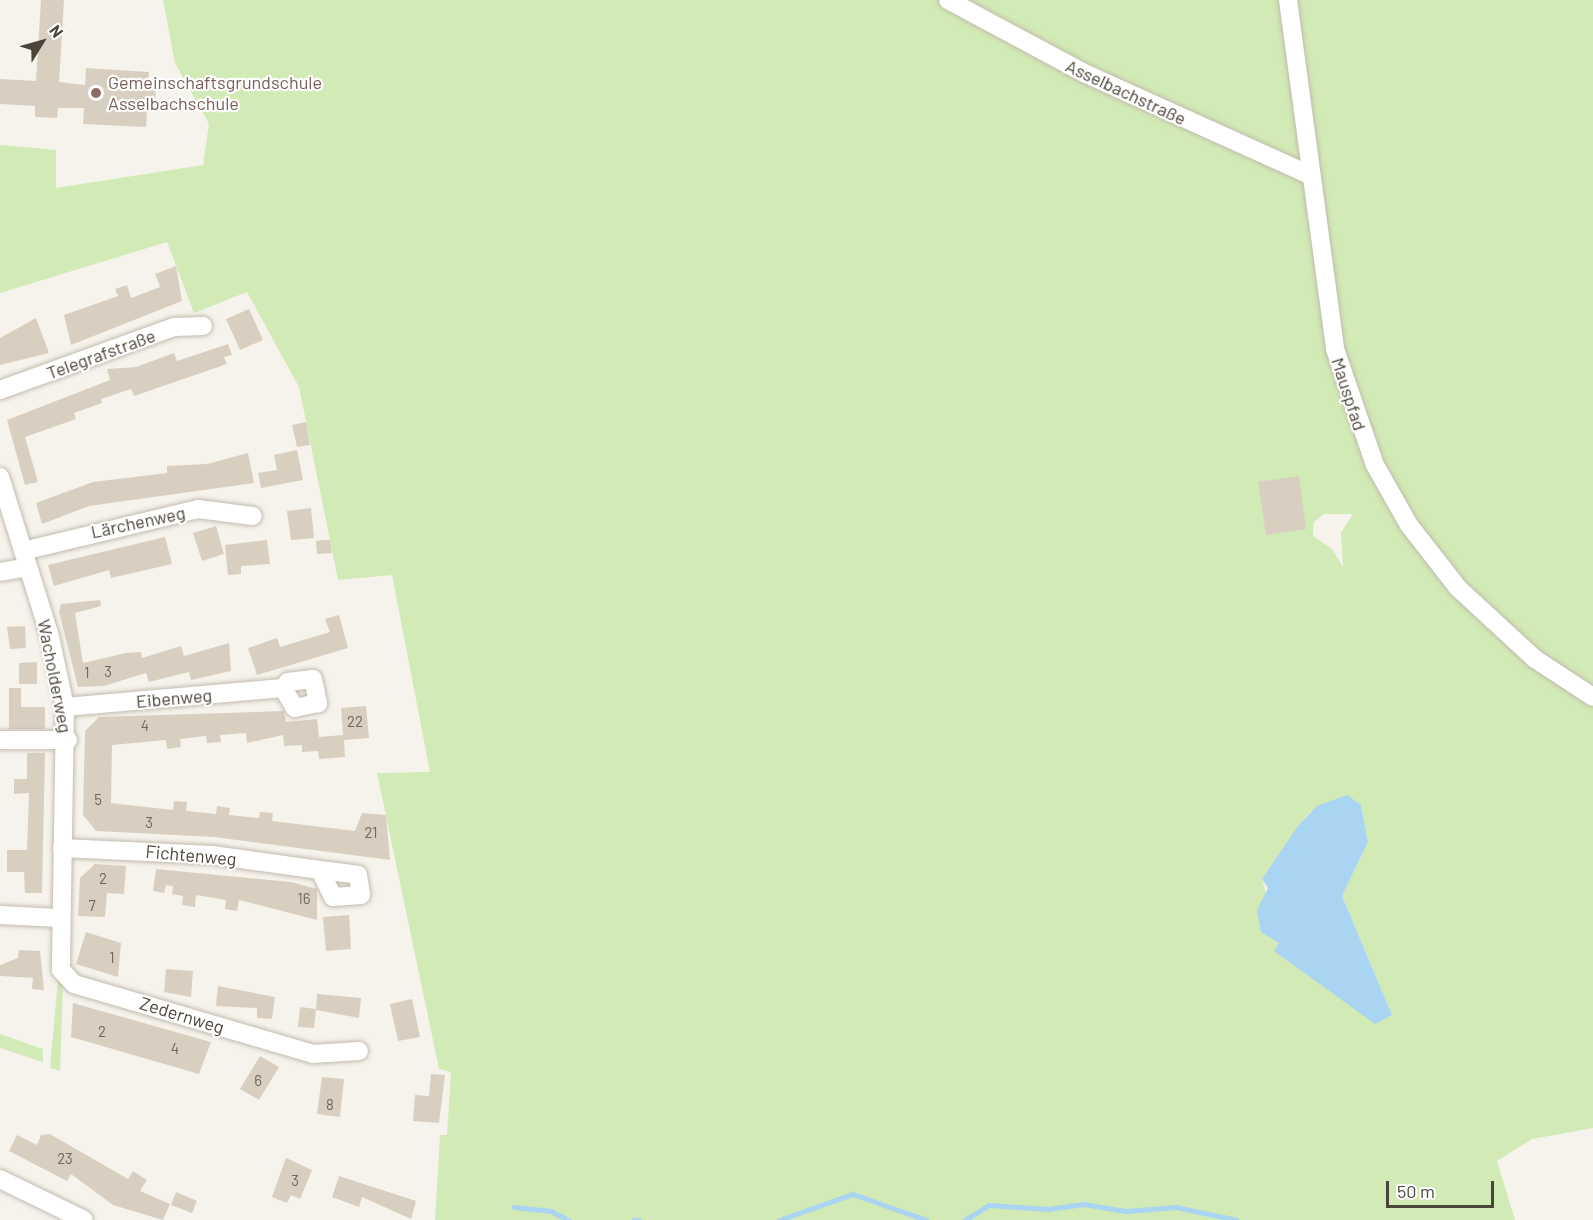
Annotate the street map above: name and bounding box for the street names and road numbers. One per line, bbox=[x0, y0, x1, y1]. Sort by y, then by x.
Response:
street label: Asselbachstraße bbox=[1062, 55, 1190, 129]
street label: Telegrafstraße bbox=[44, 324, 158, 384]
street label: Mauspfad bbox=[1327, 355, 1371, 433]
street label: Lärchenweg bbox=[89, 501, 187, 543]
street label: Wacholderweg bbox=[33, 617, 77, 735]
street label: Eibenweg bbox=[135, 684, 213, 712]
street label: Fichtenweg bbox=[145, 840, 237, 870]
street label: Zedernweg bbox=[137, 992, 227, 1038]

